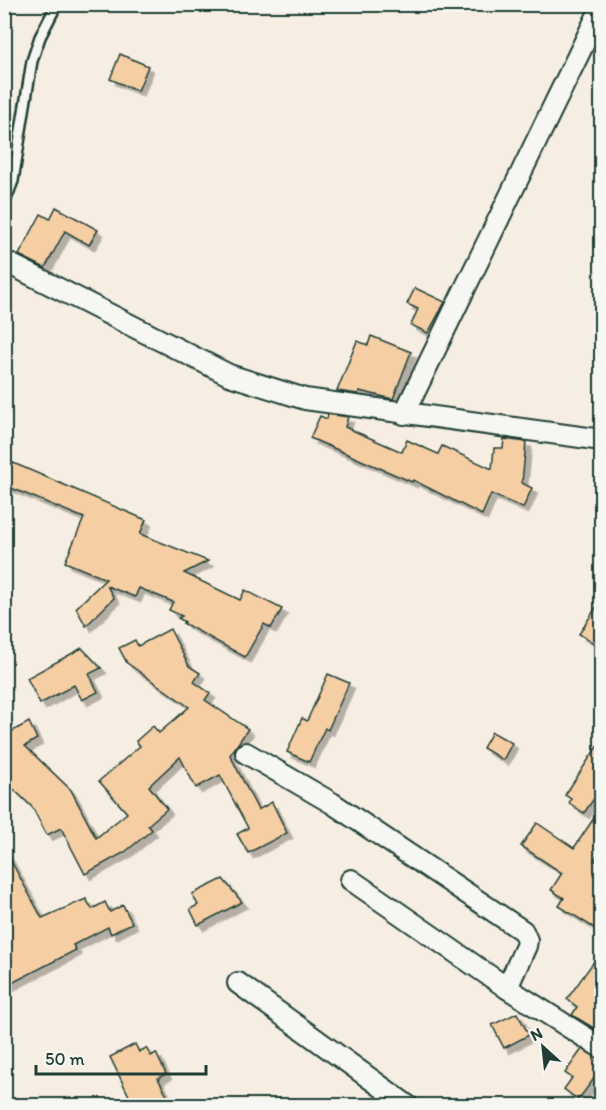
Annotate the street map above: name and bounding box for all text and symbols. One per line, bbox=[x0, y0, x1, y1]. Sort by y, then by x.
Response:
north arrow bbox=[513, 1017, 573, 1077]
text: N bbox=[527, 1023, 546, 1045]
scale bar bbox=[36, 1038, 206, 1076]
text: 50 m bbox=[45, 1048, 85, 1070]

